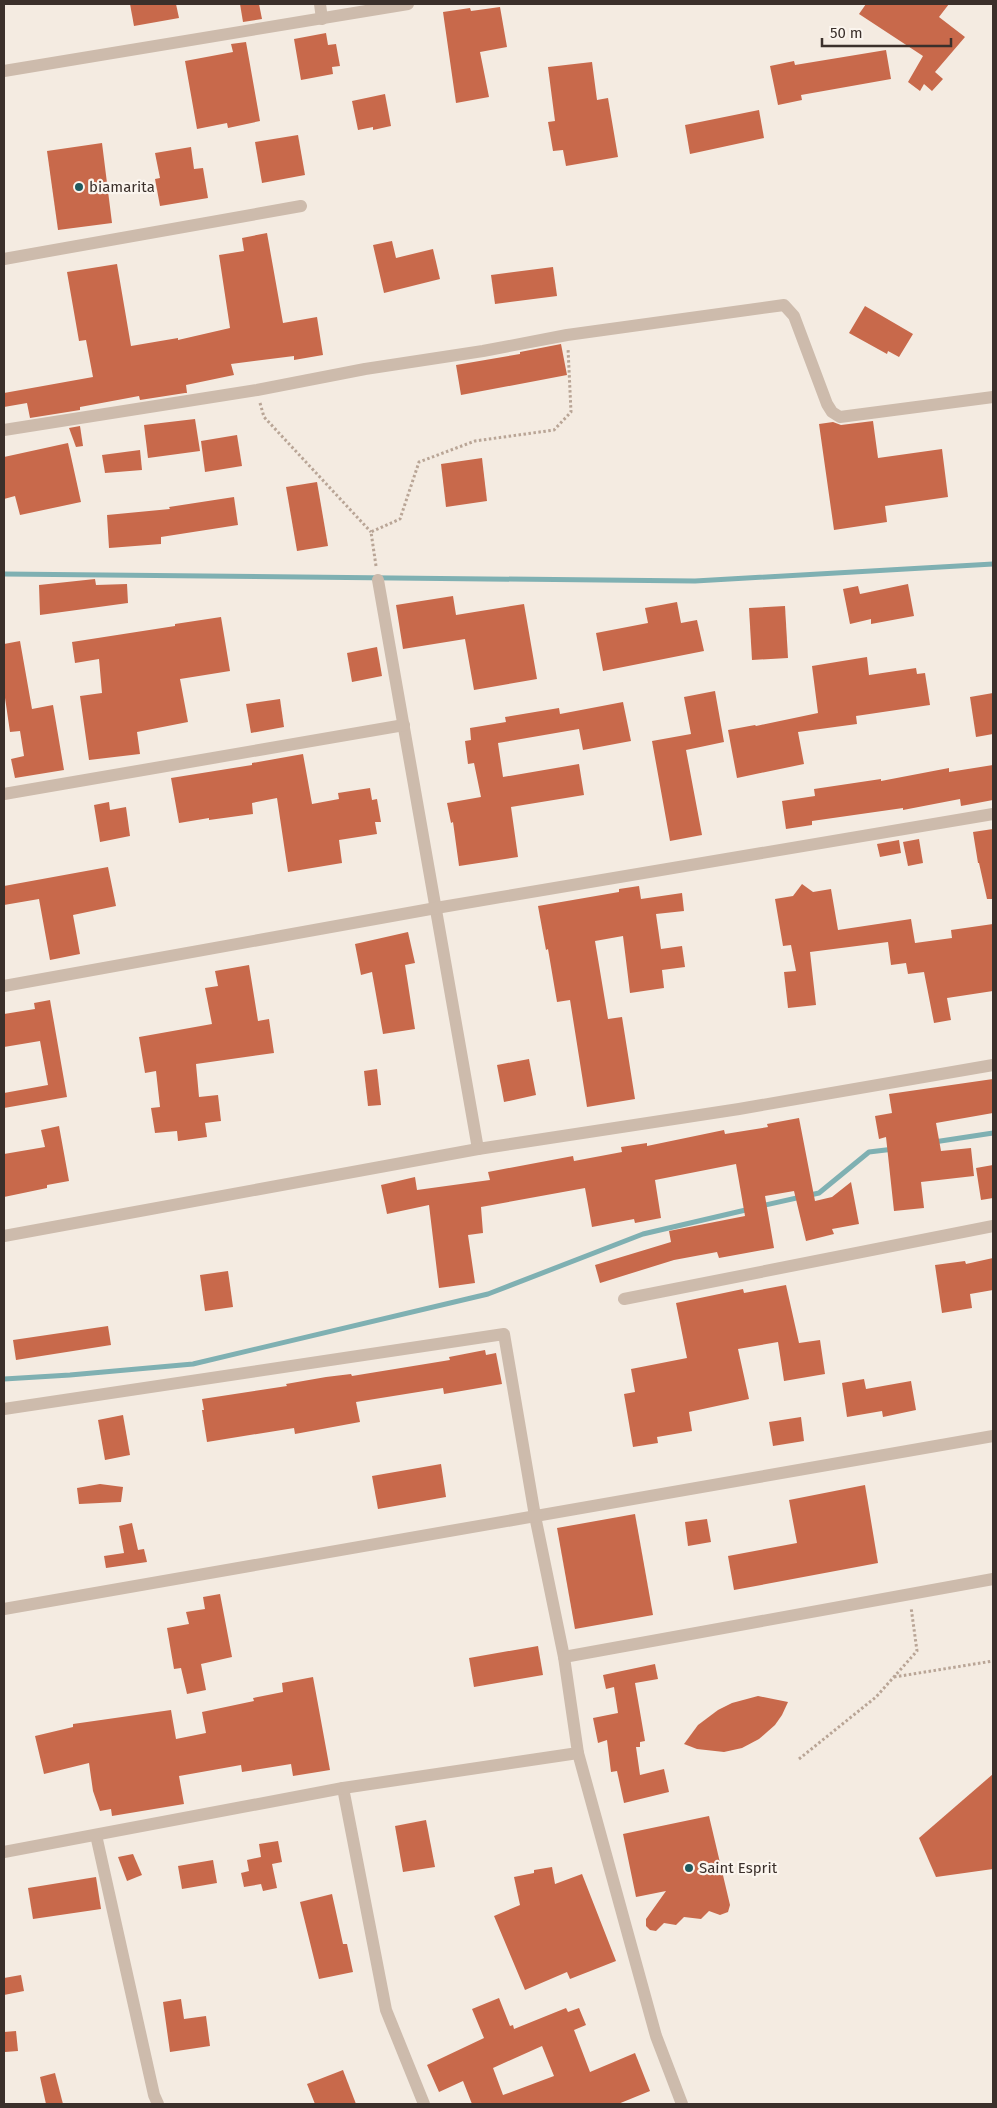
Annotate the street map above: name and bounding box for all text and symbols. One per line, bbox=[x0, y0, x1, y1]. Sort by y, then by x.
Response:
scale bar bbox=[822, 15, 951, 47]
text: 50 m bbox=[830, 24, 863, 42]
place label: biamarita bbox=[89, 178, 155, 196]
marker: biamarita bbox=[73, 181, 85, 193]
place label: Saint Esprit bbox=[699, 1859, 778, 1877]
marker: Saint Esprit bbox=[683, 1862, 695, 1874]

